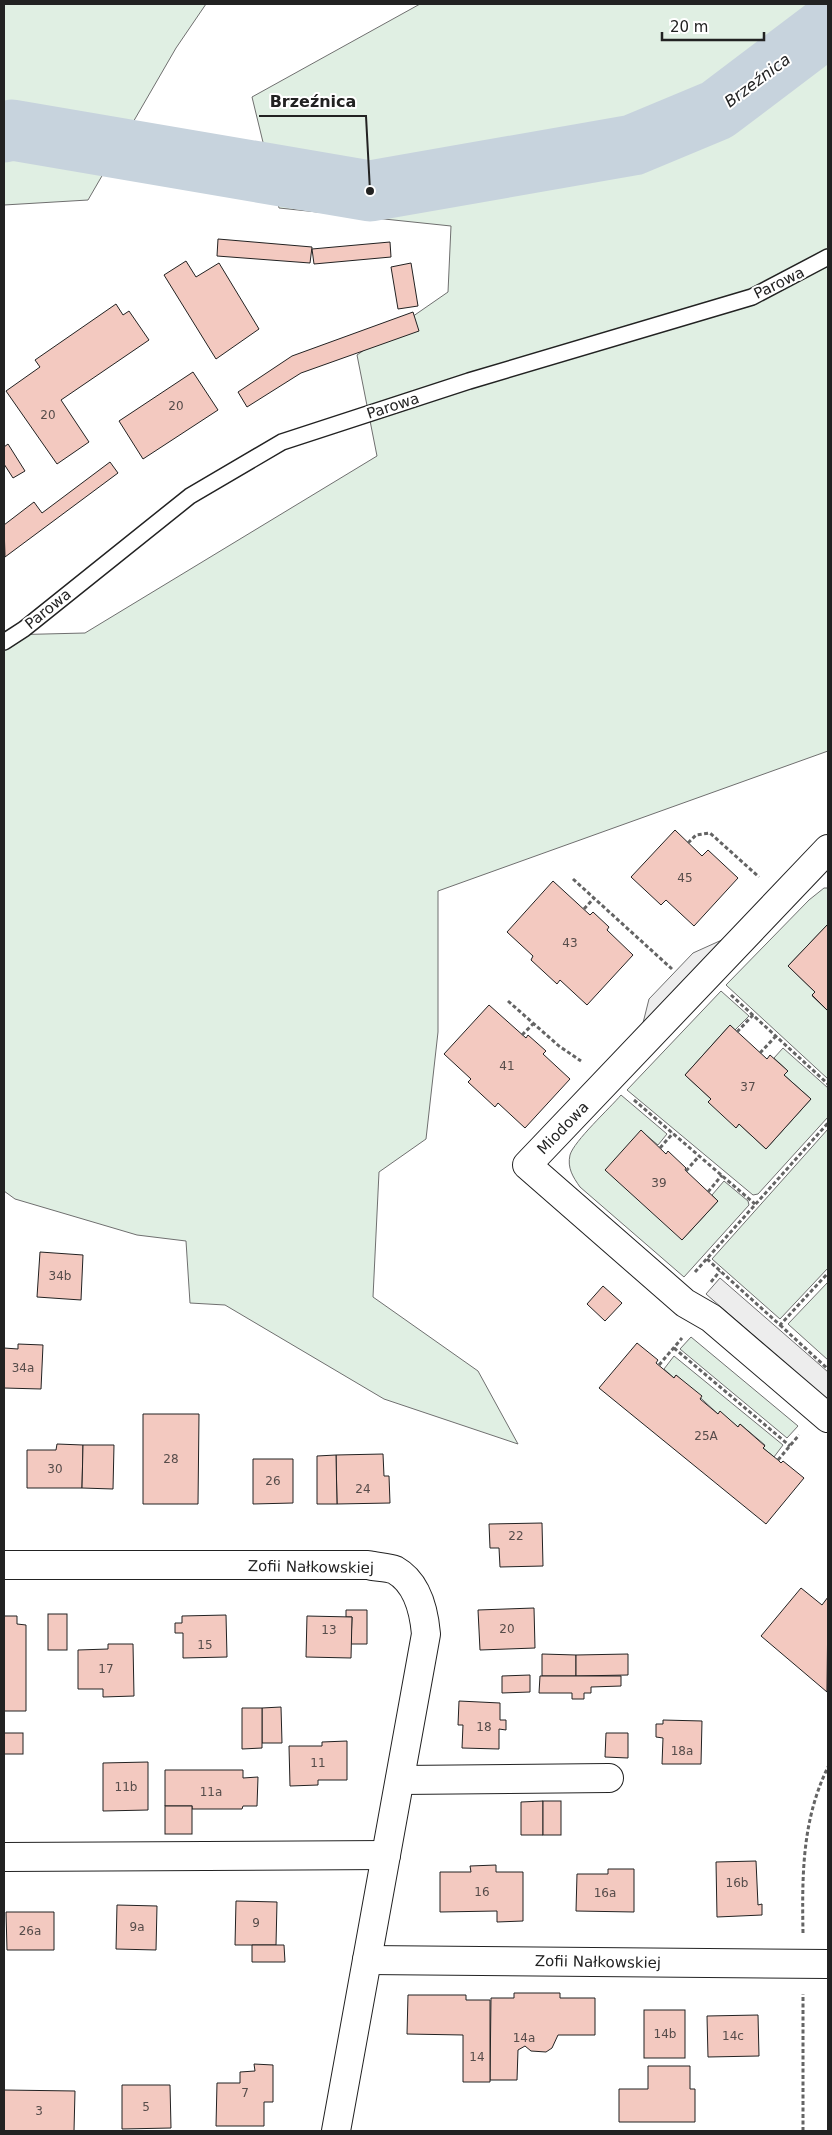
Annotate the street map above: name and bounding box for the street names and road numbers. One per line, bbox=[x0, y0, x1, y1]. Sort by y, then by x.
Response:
street label: Parowa bbox=[751, 263, 807, 303]
street label: Parowa bbox=[365, 389, 421, 423]
street label: Parowa bbox=[21, 585, 75, 633]
street label: Miodowa bbox=[533, 1098, 593, 1158]
street label: Zofii Nałkowskiej bbox=[248, 1557, 374, 1577]
street label: Zofii Nałkowskiej bbox=[535, 1952, 661, 1972]

